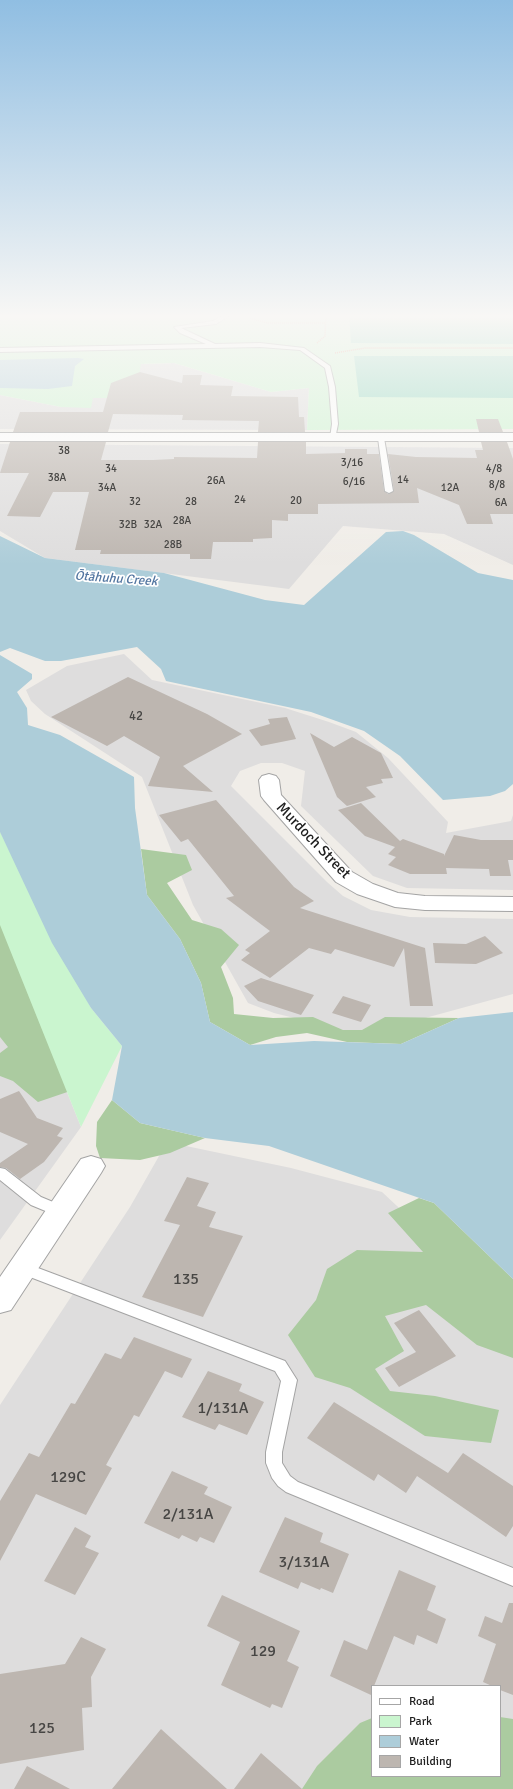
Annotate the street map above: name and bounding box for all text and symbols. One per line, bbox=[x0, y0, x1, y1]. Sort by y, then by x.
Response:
house number: 38 bbox=[58, 444, 70, 458]
house number: 3/16 bbox=[341, 456, 363, 470]
house number: 34 bbox=[105, 462, 117, 476]
house number: 4/8 bbox=[486, 462, 502, 476]
house number: 38A bbox=[48, 471, 66, 485]
house number: 14 bbox=[397, 473, 409, 487]
house number: 26A bbox=[207, 474, 225, 488]
house number: 6/16 bbox=[343, 475, 365, 489]
house number: 8/8 bbox=[489, 478, 505, 492]
house number: 34A bbox=[98, 481, 116, 495]
house number: 12A bbox=[441, 481, 459, 495]
house number: 24 bbox=[234, 493, 246, 507]
house number: 20 bbox=[290, 494, 302, 508]
house number: 32 bbox=[129, 495, 141, 509]
house number: 28 bbox=[185, 495, 197, 509]
house number: 6A bbox=[495, 496, 507, 510]
house number: 28A bbox=[173, 514, 191, 528]
house number: 32B bbox=[119, 518, 137, 532]
house number: 32A bbox=[144, 518, 162, 532]
house number: 28B bbox=[164, 538, 182, 552]
water label: Ōtāhuhu Creek bbox=[74, 568, 158, 590]
house number: 42 bbox=[129, 709, 143, 725]
street label: Murdoch Street bbox=[272, 799, 354, 883]
house number: 135 bbox=[173, 1270, 199, 1290]
house number: 1/131A bbox=[197, 1399, 249, 1419]
house number: 129C bbox=[50, 1468, 86, 1488]
house number: 2/131A bbox=[162, 1505, 214, 1525]
house number: 3/131A bbox=[278, 1553, 330, 1573]
house number: 129 bbox=[250, 1642, 276, 1662]
legend bbox=[371, 1685, 501, 1777]
text: Road bbox=[409, 1694, 435, 1709]
text: Park bbox=[409, 1714, 432, 1729]
house number: 125 bbox=[29, 1719, 55, 1739]
text: Water bbox=[409, 1734, 439, 1749]
text: Building bbox=[409, 1754, 452, 1769]

